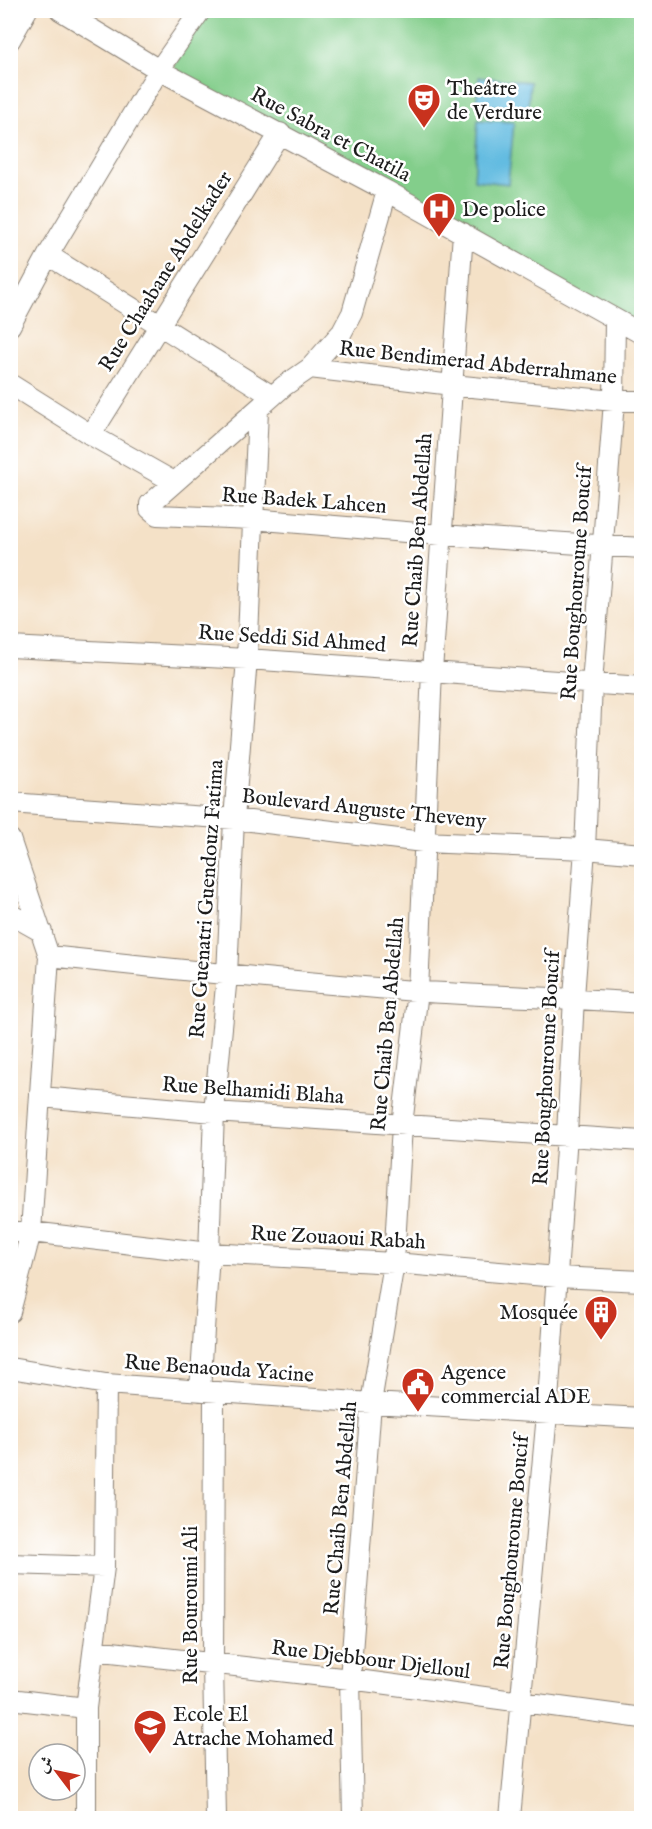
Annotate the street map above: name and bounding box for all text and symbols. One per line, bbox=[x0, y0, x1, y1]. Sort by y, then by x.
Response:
place label: Theâtre de Verdure bbox=[447, 76, 542, 127]
street label: Rue Sabra et Chatila bbox=[246, 82, 416, 189]
theatre icon: Theâtre de Verdure bbox=[406, 82, 442, 129]
street label: Rue Chaabane Abdelkader bbox=[93, 166, 239, 377]
hospital icon: De police bbox=[421, 191, 457, 238]
place label: De police bbox=[462, 197, 546, 224]
street label: Rue Bendimerad Abderrahmane bbox=[338, 335, 618, 392]
street label: Rue Chaib Ben Abdellah bbox=[398, 432, 439, 648]
street label: Rue Boughouroune Boucif bbox=[556, 462, 599, 701]
street label: Rue Badek Lahcen bbox=[220, 482, 387, 521]
street label: Rue Seddi Sid Ahmed bbox=[197, 619, 388, 660]
street label: Rue Guenatri Guendouz Fatima bbox=[184, 758, 231, 1040]
street label: Boulevard Auguste Theveny bbox=[240, 783, 488, 836]
street label: Rue Chaib Ben Abdellah bbox=[366, 916, 411, 1132]
street label: Rue Boughouroune Boucif bbox=[528, 947, 567, 1186]
street label: Rue Belhamidi Blaha bbox=[161, 1072, 346, 1111]
street label: Rue Zouaoui Rabah bbox=[249, 1220, 426, 1257]
building icon: Mosquée bbox=[583, 1294, 619, 1341]
place label: Mosquée bbox=[499, 1300, 578, 1327]
street label: Rue Benaouda Yacine bbox=[123, 1349, 315, 1390]
place label: Agence commercial ADE bbox=[440, 1360, 590, 1411]
public building icon: Agence commercial ADE bbox=[400, 1366, 436, 1413]
street label: Rue Chaib Ben Abdellah bbox=[319, 1400, 364, 1616]
street label: Rue Boughouroune Boucif bbox=[489, 1430, 536, 1670]
street label: Rue Bouroumi Ali bbox=[178, 1526, 205, 1684]
street label: Rue Djebbour Djelloul bbox=[270, 1635, 472, 1686]
place label: Ecole El Atrache Mohamed bbox=[172, 1702, 334, 1753]
school or university icon: Ecole El Atrache Mohamed bbox=[132, 1708, 168, 1755]
north arrow bbox=[27, 1742, 87, 1802]
text: ش bbox=[33, 1753, 59, 1777]

